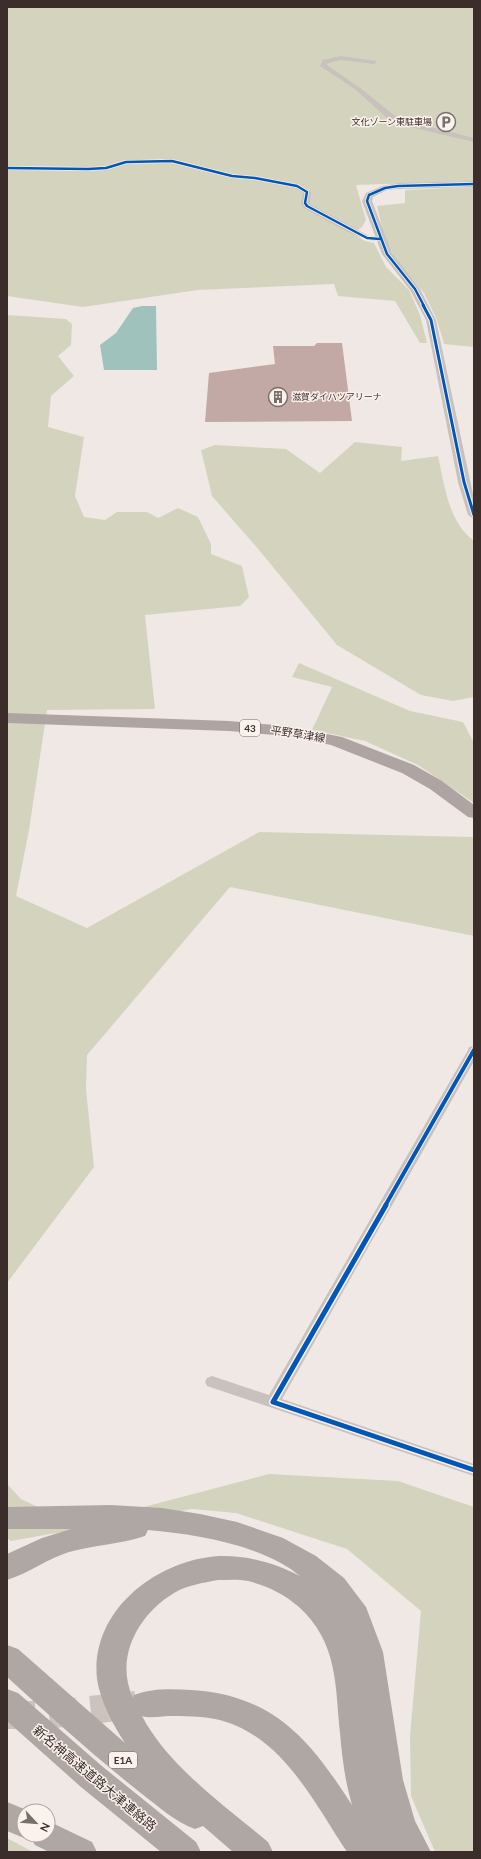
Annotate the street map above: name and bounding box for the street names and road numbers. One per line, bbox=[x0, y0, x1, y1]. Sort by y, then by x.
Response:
road number: 43 bbox=[240, 720, 260, 736]
street label: 平野草津線 bbox=[270, 723, 326, 744]
street label: 新名神高速道路大津連絡路 bbox=[30, 1722, 160, 1834]
road number: E1A bbox=[109, 1752, 137, 1768]

